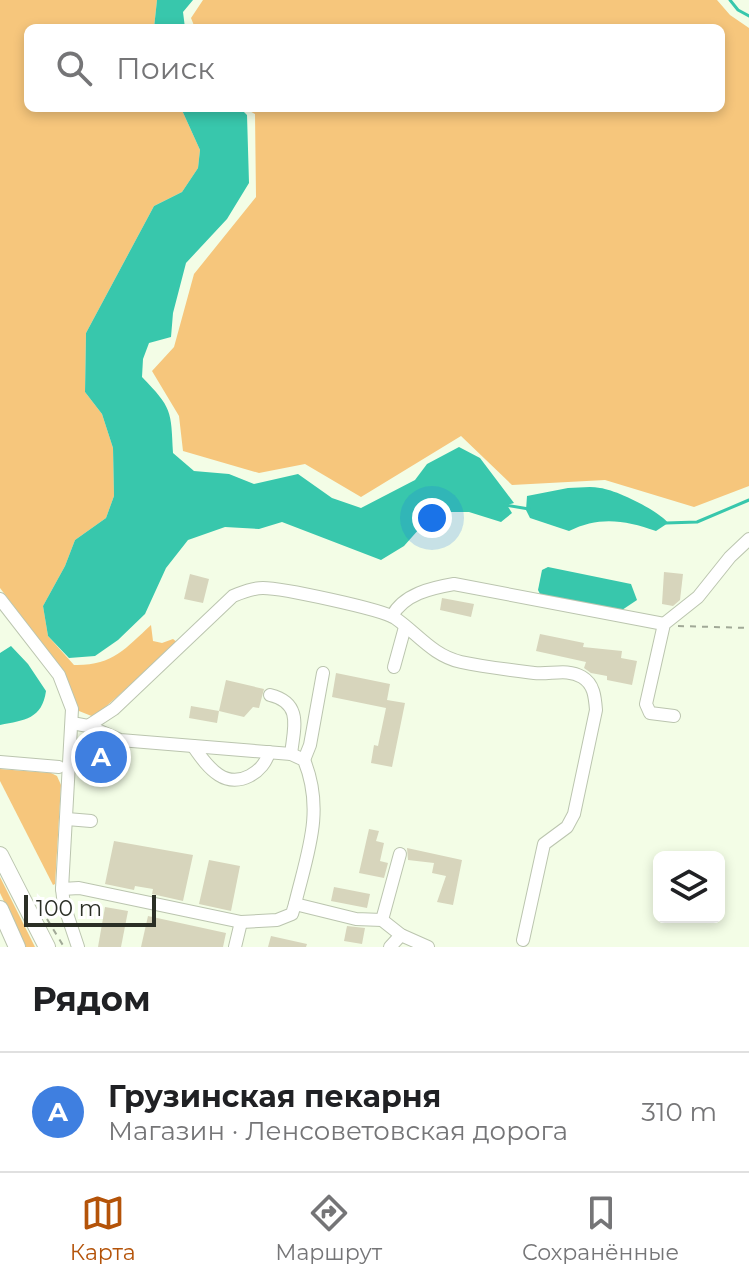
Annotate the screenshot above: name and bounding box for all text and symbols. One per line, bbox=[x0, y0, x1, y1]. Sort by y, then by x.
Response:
search box bbox=[24, 24, 725, 112]
icon: search bbox=[52, 46, 96, 90]
text: Поиск bbox=[116, 50, 215, 87]
your location bbox=[412, 498, 452, 538]
pin: A bbox=[75, 727, 127, 787]
map controls bbox=[653, 851, 725, 923]
button: layers bbox=[653, 851, 725, 923]
scale bar bbox=[24, 891, 156, 927]
text: 100 m bbox=[36, 895, 102, 922]
text: Рядом bbox=[32, 978, 151, 1020]
text: Грузинская пекарня bbox=[108, 1078, 441, 1115]
text: A bbox=[48, 1096, 68, 1128]
text: 310 m bbox=[641, 1096, 717, 1128]
text: Магазин · Ленсоветовская дорога bbox=[108, 1115, 568, 1147]
tab: Карта bbox=[70, 1191, 136, 1266]
tab: Маршрут bbox=[275, 1191, 382, 1266]
tab: Сохранённые bbox=[522, 1191, 679, 1266]

